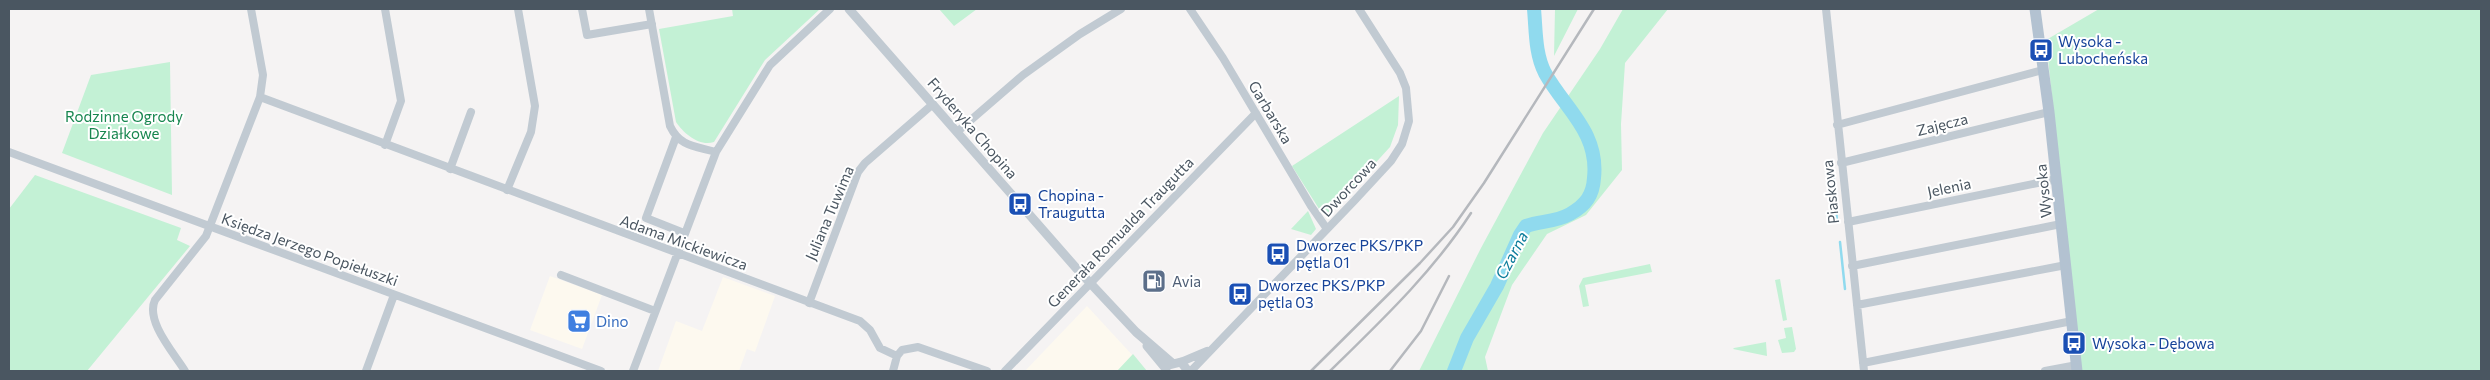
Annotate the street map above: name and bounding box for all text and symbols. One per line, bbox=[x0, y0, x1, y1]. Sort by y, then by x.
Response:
place label: Wysoka - Lubocheńska bbox=[2058, 32, 2148, 67]
bus stop icon: Wysoka - Lubocheńska bbox=[2028, 37, 2054, 63]
street label: Fryderyka Chopina bbox=[924, 74, 1022, 182]
street label: Garbarska bbox=[1245, 77, 1297, 147]
park label: Rodzinne Ogrody Działkowe bbox=[65, 107, 183, 142]
street label: Zajęcza bbox=[1914, 109, 1970, 139]
street label: Generała Romualda Traugutta bbox=[1043, 153, 1197, 311]
street label: Dworcowa bbox=[1316, 154, 1380, 220]
street label: Piaskowa bbox=[1818, 159, 1842, 225]
street label: Juliana Tuwima bbox=[801, 163, 857, 263]
street label: Wysoka bbox=[2031, 163, 2055, 219]
street label: Jelenia bbox=[1925, 174, 1973, 200]
place label: Chopina - Traugutta bbox=[1038, 186, 1105, 221]
bus stop icon: Chopina - Traugutta bbox=[1007, 191, 1033, 217]
street label: Księdza Jerzego Popiełuszki bbox=[219, 209, 401, 289]
street label: Adama Mickiewicza bbox=[618, 211, 750, 273]
water label: Czarna bbox=[1491, 228, 1531, 282]
place label: Dworzec PKS/PKP pętla 01 bbox=[1296, 236, 1423, 271]
bus stop icon: Dworzec PKS/PKP pętla 01 bbox=[1265, 241, 1291, 267]
fuel station icon: Avia bbox=[1141, 268, 1167, 294]
place label: Avia bbox=[1172, 272, 1201, 290]
place label: Dworzec PKS/PKP pętla 03 bbox=[1258, 276, 1385, 311]
bus stop icon: Dworzec PKS/PKP pętla 03 bbox=[1227, 281, 1253, 307]
supermarket icon: Dino bbox=[566, 308, 592, 334]
place label: Dino bbox=[596, 312, 628, 330]
bus stop icon: Wysoka - Dębowa bbox=[2061, 330, 2087, 356]
place label: Wysoka - Dębowa bbox=[2092, 334, 2215, 352]

